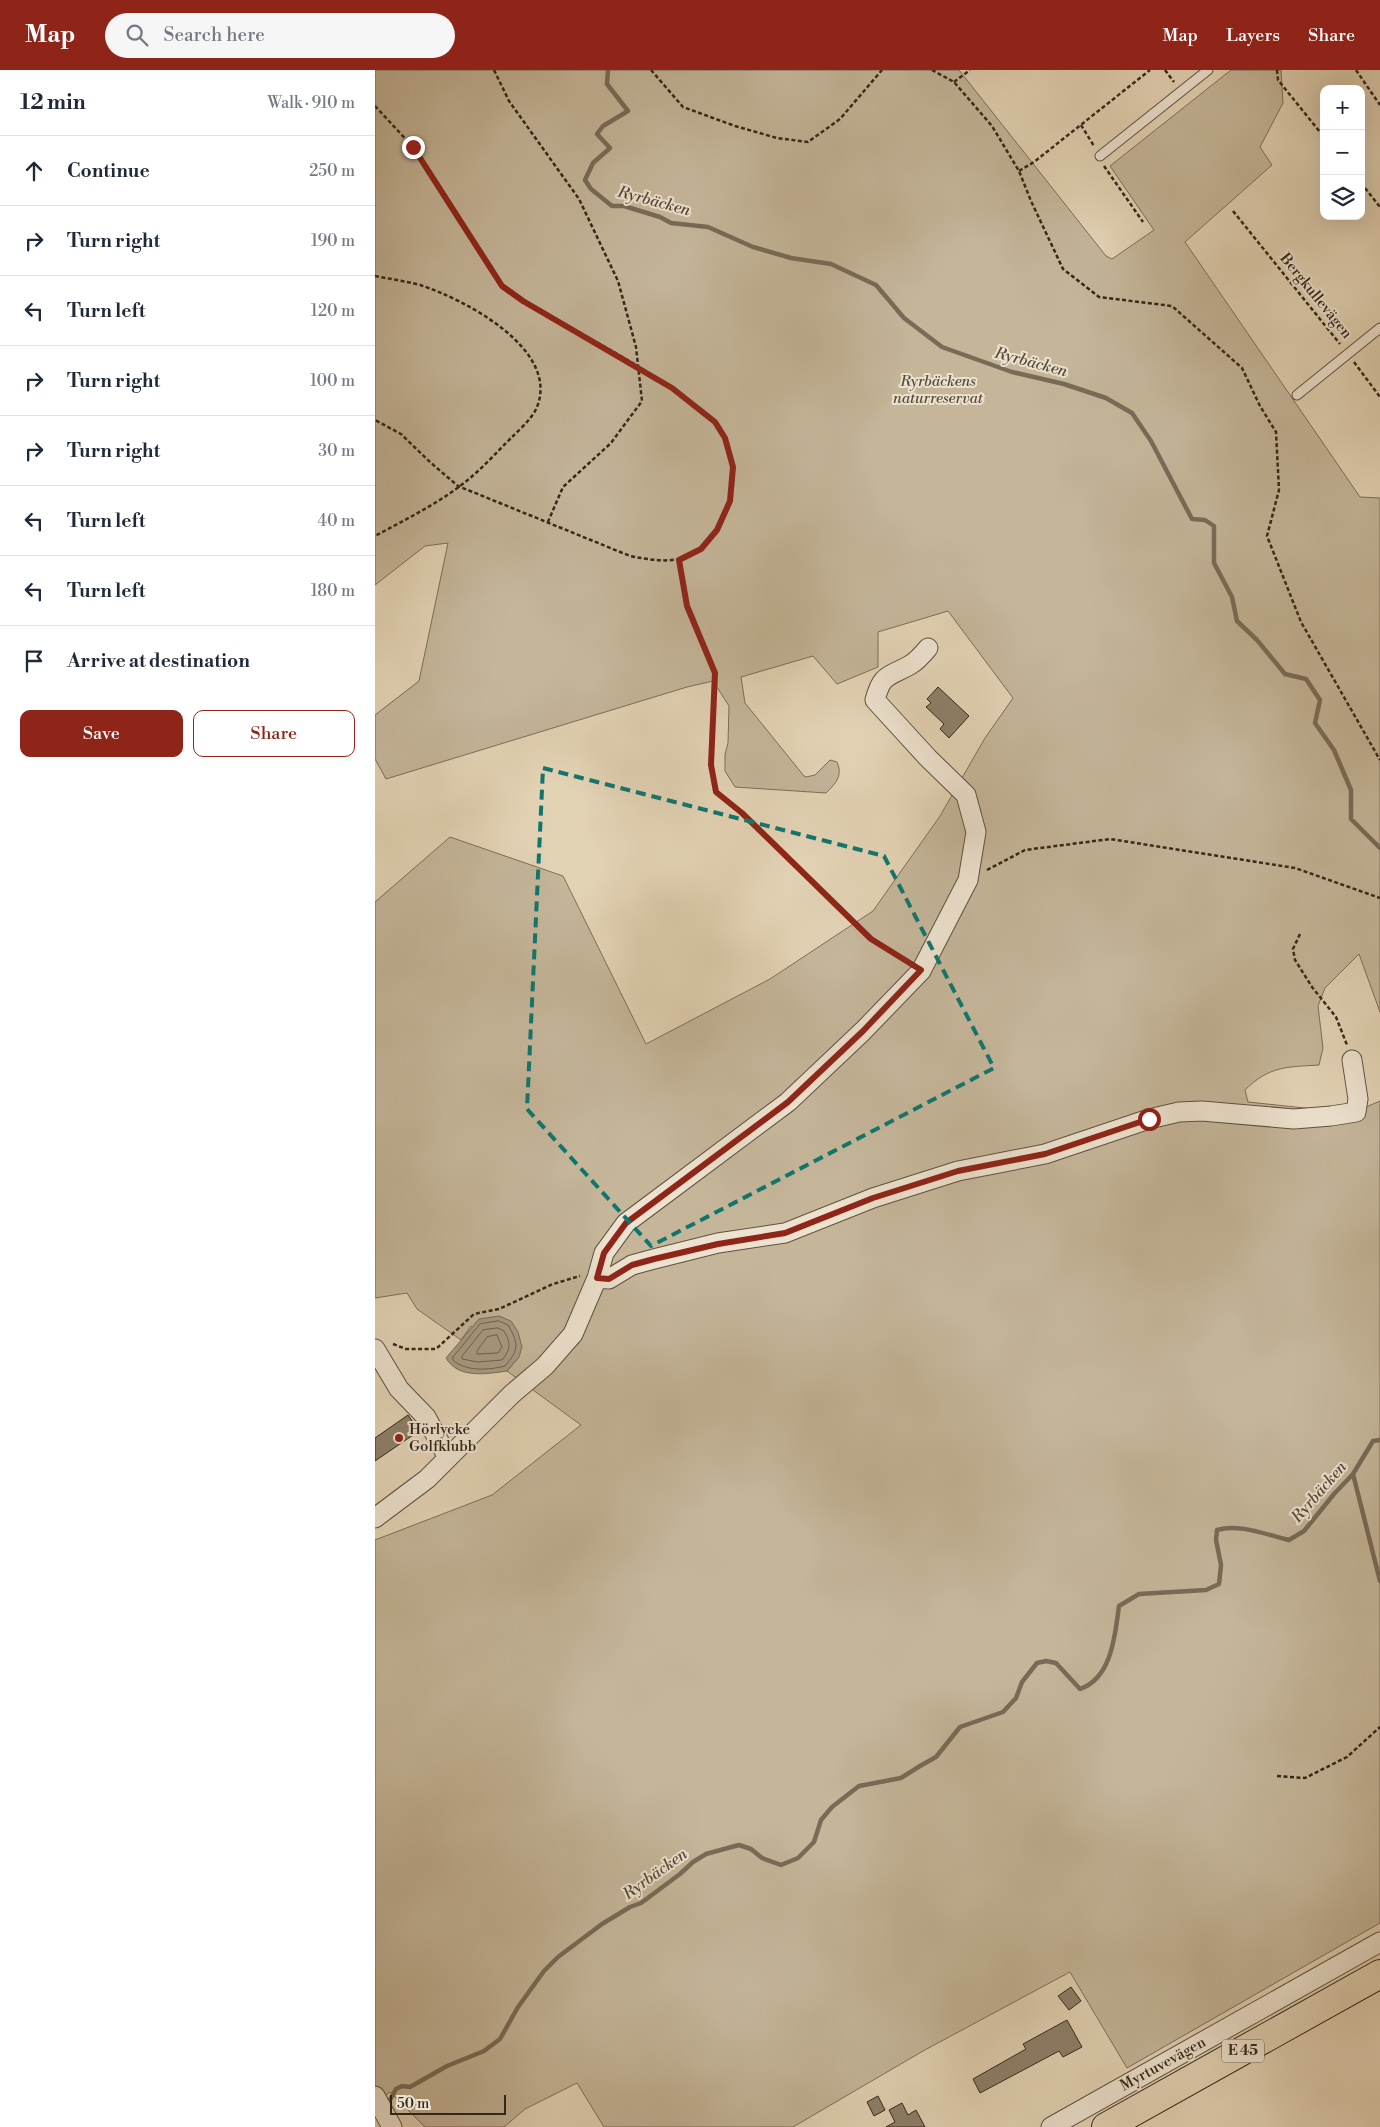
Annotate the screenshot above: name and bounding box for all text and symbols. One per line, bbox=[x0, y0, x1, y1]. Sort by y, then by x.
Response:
search box bbox=[105, 13, 455, 58]
text: Map bbox=[25, 20, 75, 50]
icon: search bbox=[123, 21, 151, 49]
text: Search here bbox=[163, 23, 265, 47]
text: Map bbox=[1163, 24, 1198, 47]
text: Layers bbox=[1226, 24, 1280, 47]
text: Share bbox=[1308, 24, 1355, 47]
map controls bbox=[1320, 85, 1365, 220]
button: + bbox=[1320, 85, 1365, 130]
text: 12 min bbox=[20, 90, 86, 116]
text: Walk · 910 m bbox=[268, 93, 355, 113]
button: − bbox=[1320, 130, 1365, 175]
route end bbox=[402, 136, 425, 159]
icon: ahead bbox=[20, 157, 48, 185]
text: Continue bbox=[67, 159, 150, 183]
text: 250 m bbox=[309, 161, 355, 181]
button: layers bbox=[1320, 175, 1365, 220]
water label: Ryrbäcken bbox=[614, 181, 694, 221]
icon: right bbox=[20, 227, 48, 255]
text: Turn right bbox=[67, 229, 160, 253]
text: 190 m bbox=[311, 231, 355, 251]
street label: Bergkullevägen bbox=[1275, 249, 1356, 343]
icon: left bbox=[20, 297, 48, 325]
text: Turn left bbox=[67, 299, 146, 323]
text: 120 m bbox=[311, 301, 355, 321]
water label: Ryrbäcken bbox=[991, 342, 1071, 382]
icon: right bbox=[20, 367, 48, 395]
text: Turn right bbox=[67, 369, 160, 393]
text: 100 m bbox=[310, 371, 355, 391]
park label: Ryrbäckens naturreservat bbox=[893, 372, 984, 408]
icon: right bbox=[20, 437, 48, 465]
text: Turn right bbox=[67, 439, 160, 463]
text: 30 m bbox=[318, 441, 355, 461]
icon: left bbox=[20, 507, 48, 535]
text: Turn left bbox=[67, 509, 146, 533]
text: 40 m bbox=[318, 511, 355, 531]
icon: left bbox=[20, 577, 48, 605]
text: Turn left bbox=[67, 579, 146, 603]
text: 180 m bbox=[311, 581, 355, 601]
icon: arrive bbox=[20, 647, 48, 675]
text: Arrive at destination bbox=[67, 649, 250, 673]
button: Save bbox=[20, 710, 183, 757]
button: Share bbox=[193, 710, 355, 757]
route start bbox=[1138, 1108, 1161, 1131]
place label: Hörlycke Golfklubb bbox=[409, 1420, 476, 1456]
marker: Hörlycke Golfklubb bbox=[393, 1432, 405, 1444]
water label: Ryrbäcken bbox=[1286, 1456, 1352, 1527]
water label: Ryrbäcken bbox=[618, 1843, 692, 1905]
street label: Myrtuvevägen bbox=[1117, 2033, 1209, 2095]
road number: E 45 bbox=[1222, 2040, 1264, 2062]
scale bar bbox=[390, 2092, 506, 2115]
text: 50 m bbox=[397, 2095, 429, 2113]

